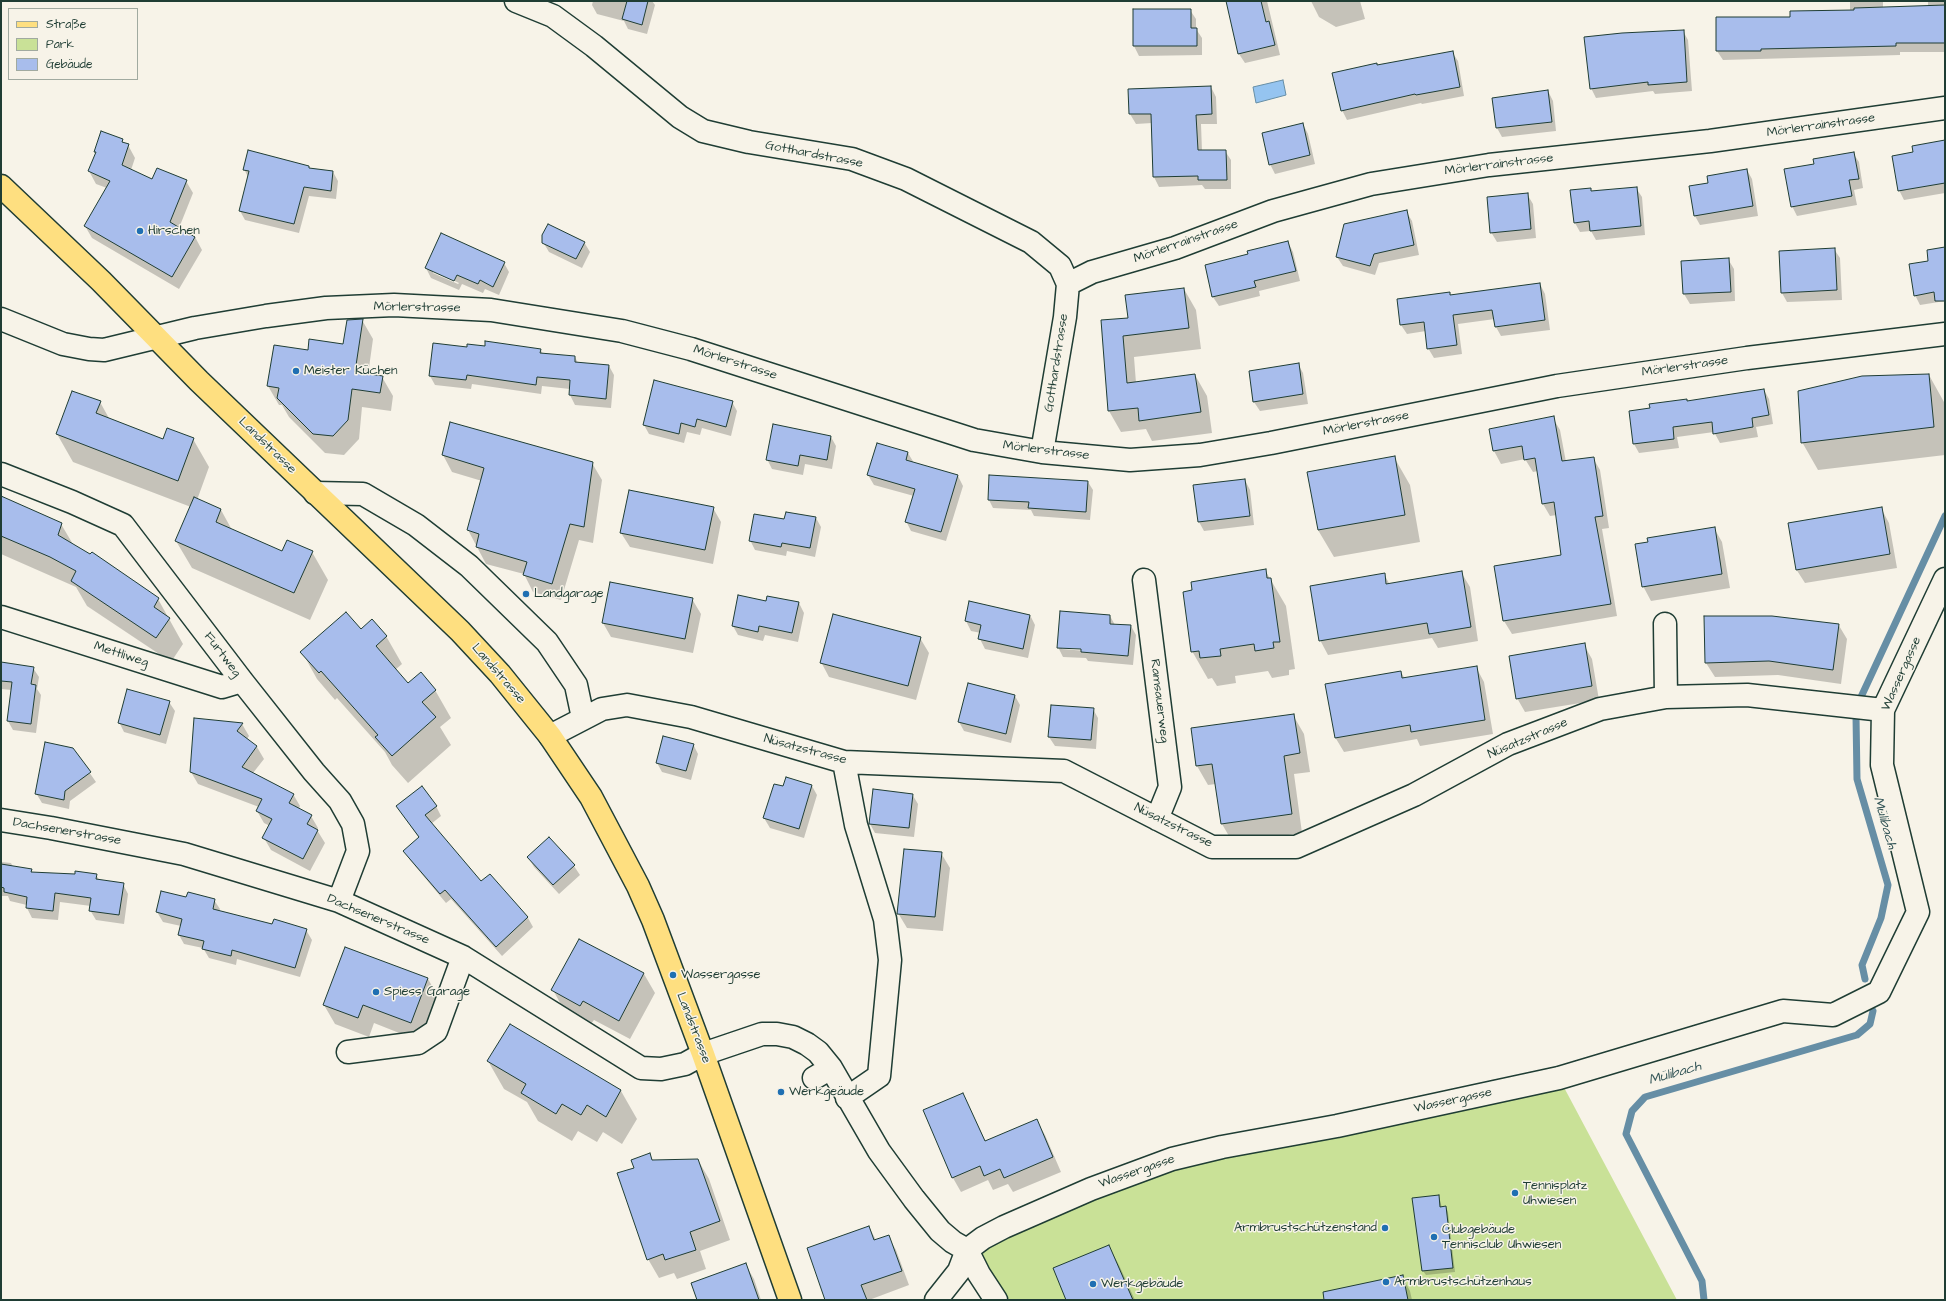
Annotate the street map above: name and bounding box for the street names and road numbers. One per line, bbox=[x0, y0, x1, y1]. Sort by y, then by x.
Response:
street label: Mörlerrainstrasse bbox=[1766, 111, 1876, 141]
street label: Gotthardstrasse bbox=[764, 138, 864, 172]
street label: Mörlerrainstrasse bbox=[1444, 151, 1554, 179]
street label: Mörlerrainstrasse bbox=[1132, 217, 1240, 267]
street label: Mörlerstrasse bbox=[373, 299, 461, 317]
street label: Gotthardstrasse bbox=[1042, 313, 1072, 413]
street label: Mörlerstrasse bbox=[691, 342, 779, 384]
street label: Mörlerstrasse bbox=[1641, 353, 1729, 381]
street label: Mörlerstrasse bbox=[1322, 408, 1410, 440]
street label: Landstrasse bbox=[235, 415, 299, 477]
street label: Mörlerstrasse bbox=[1002, 438, 1090, 464]
street label: Furtweg bbox=[200, 629, 244, 681]
street label: Wassergasse bbox=[1879, 635, 1925, 713]
street label: Mettliweg bbox=[92, 639, 150, 671]
street label: Landstrasse bbox=[468, 641, 528, 707]
street label: Ramsauerweg bbox=[1146, 658, 1172, 744]
street label: Nüsatzstrasse bbox=[1486, 715, 1570, 763]
street label: Nüsatzstrasse bbox=[762, 731, 848, 769]
street label: Nüsatzstrasse bbox=[1131, 800, 1215, 852]
street label: Dachsenerstrasse bbox=[12, 815, 122, 849]
street label: Dachsenerstrasse bbox=[324, 891, 432, 949]
street label: Landstrasse bbox=[672, 990, 714, 1066]
street label: Wassergasse bbox=[1412, 1085, 1494, 1117]
street label: Wassergasse bbox=[1097, 1152, 1177, 1192]

